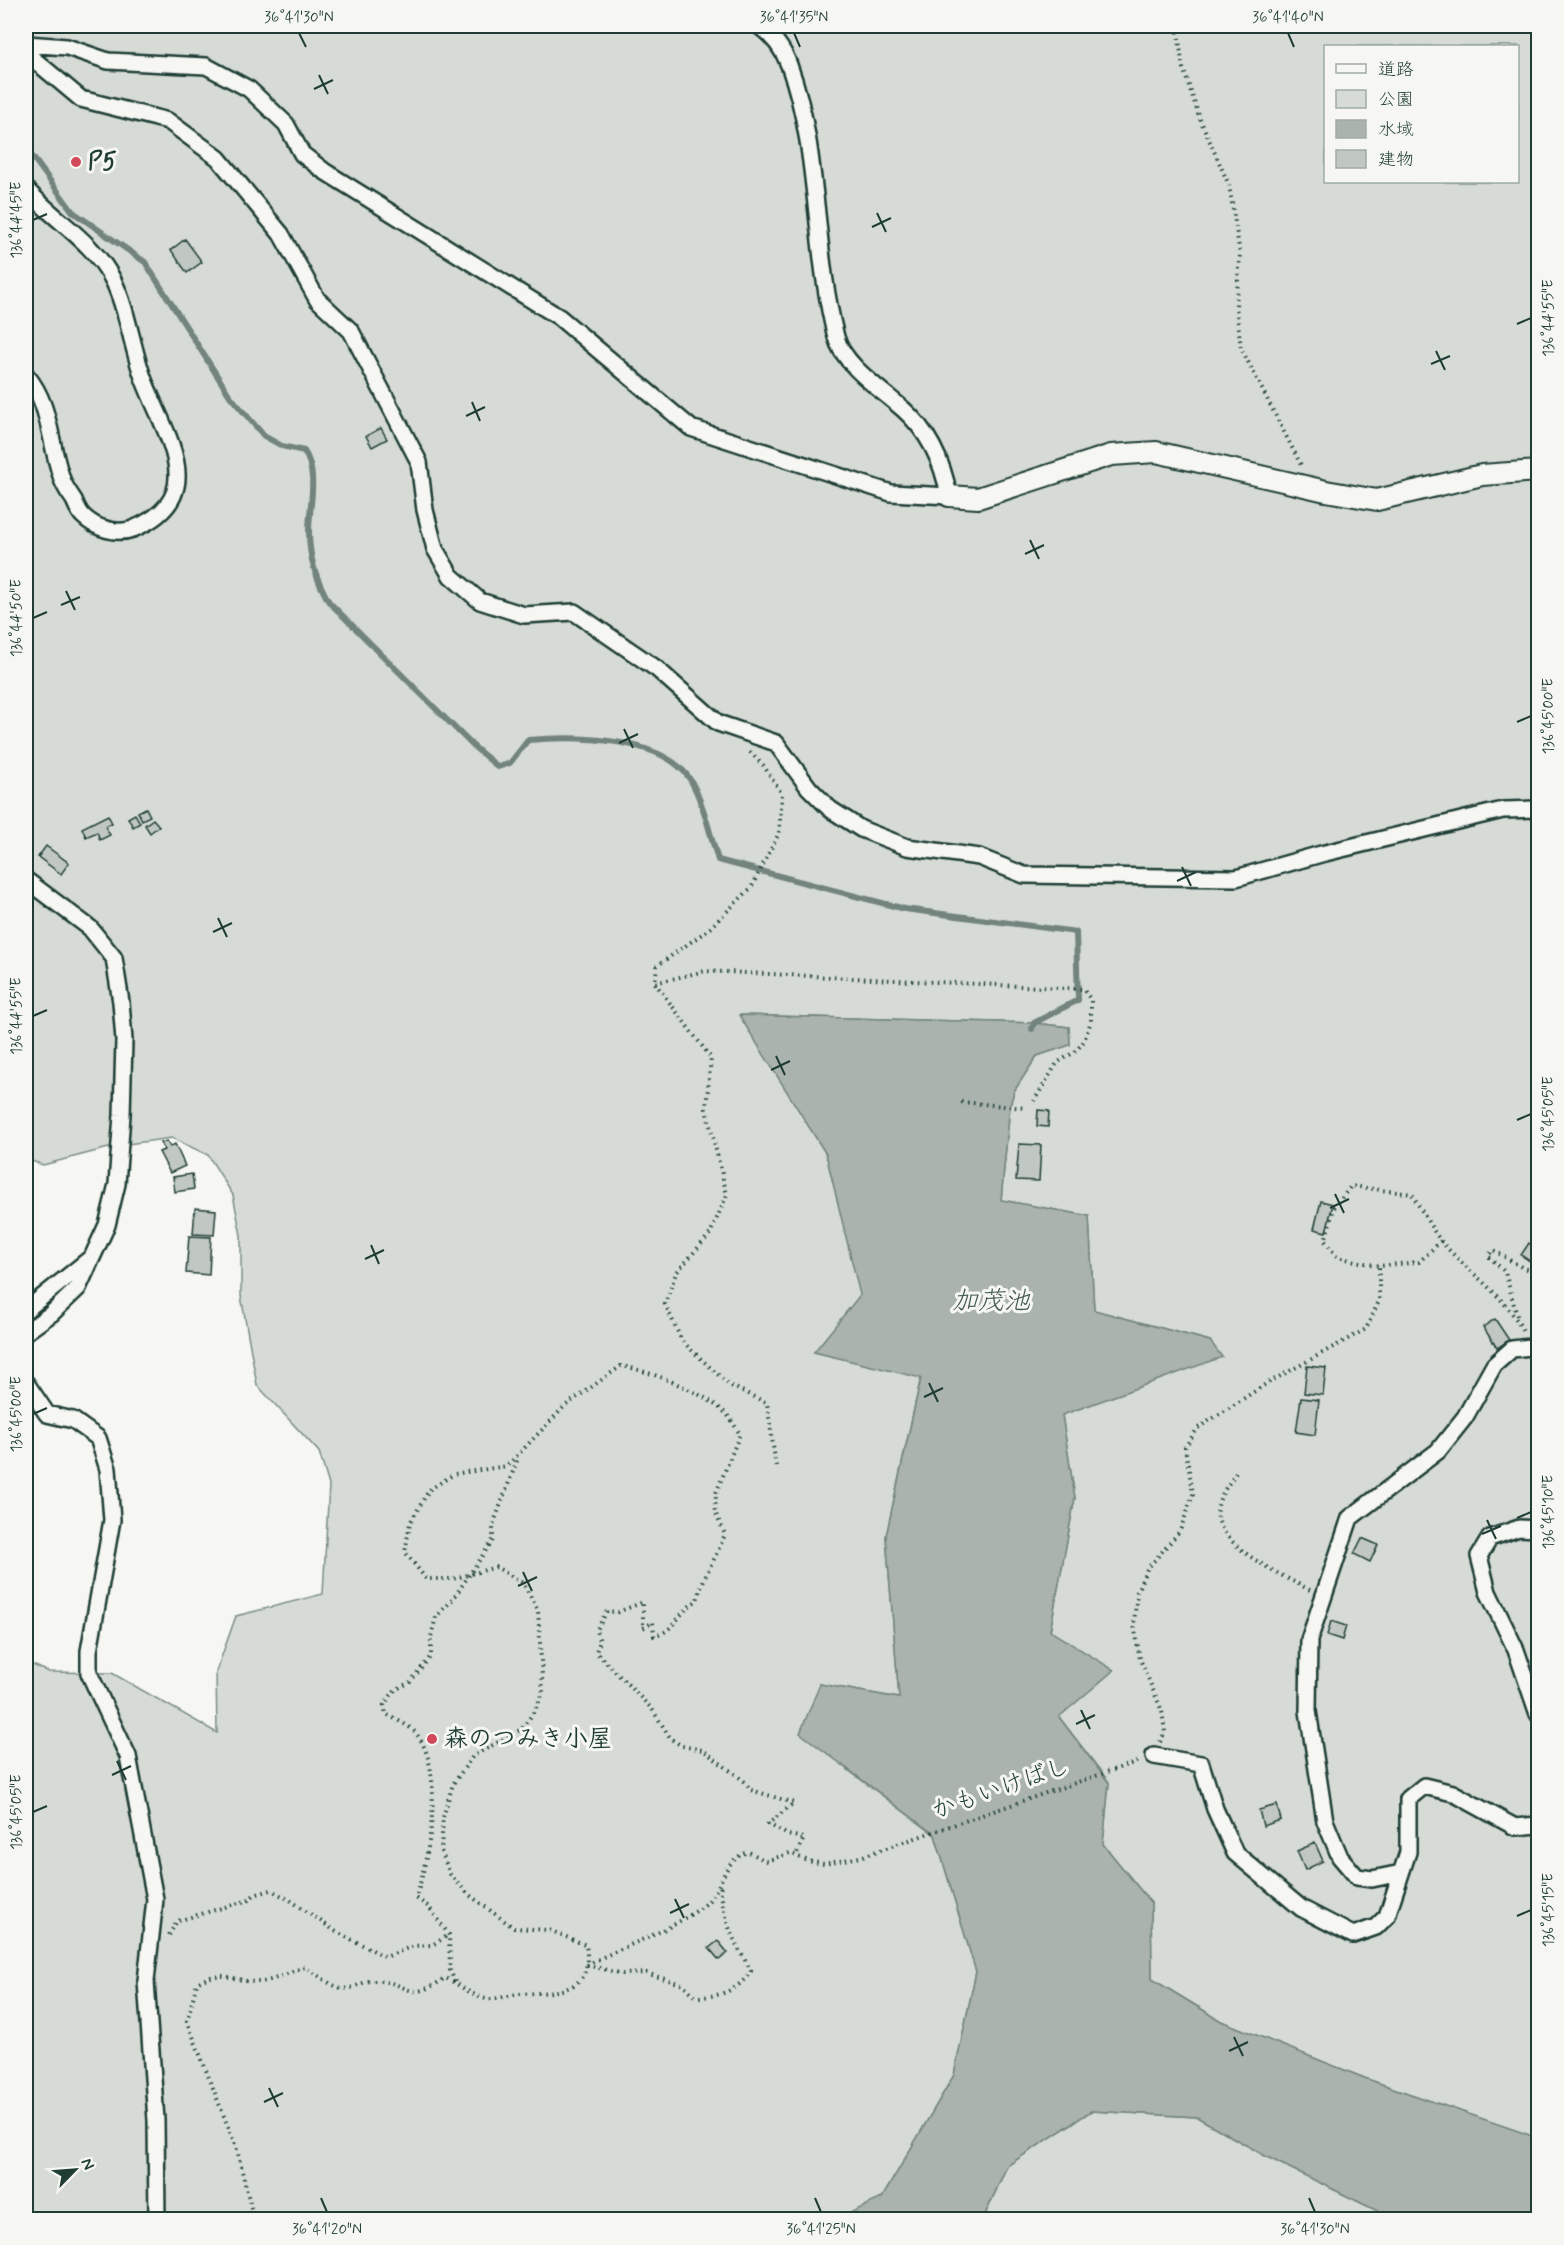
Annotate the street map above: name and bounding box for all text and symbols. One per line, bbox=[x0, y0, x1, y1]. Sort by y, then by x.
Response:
text: 36°41'30"N bbox=[264, 8, 334, 28]
text: 36°41'35"N bbox=[760, 8, 828, 28]
text: 36°41'40"N bbox=[1252, 8, 1324, 28]
legend bbox=[1324, 45, 1519, 183]
text: 道路 bbox=[1378, 58, 1414, 82]
text: 公園 bbox=[1378, 88, 1414, 112]
text: 水域 bbox=[1378, 118, 1414, 142]
place label: P5 bbox=[88, 147, 117, 178]
text: 建物 bbox=[1378, 148, 1414, 172]
marker: P5 bbox=[69, 155, 83, 169]
text: 136°44'45"E bbox=[7, 181, 27, 259]
text: 136°44'55"E bbox=[1539, 279, 1559, 357]
text: 136°44'50"E bbox=[7, 579, 27, 657]
text: 136°45'00"E bbox=[1539, 678, 1559, 754]
text: 136°44'55"E bbox=[7, 977, 27, 1055]
text: 136°45'05"E bbox=[1539, 1076, 1559, 1152]
water label: 加茂池 bbox=[952, 1285, 1031, 1319]
text: 136°45'00"E bbox=[7, 1376, 27, 1452]
text: 136°45'10"E bbox=[1539, 1474, 1559, 1549]
place label: 森のつみき小屋 bbox=[444, 1724, 612, 1755]
marker: 森のつみき小屋 bbox=[425, 1732, 439, 1746]
street label: かもいけばし bbox=[928, 1751, 1074, 1827]
text: 136°45'05"E bbox=[7, 1774, 27, 1850]
text: 136°45'15"E bbox=[1539, 1873, 1559, 1947]
north arrow bbox=[45, 2140, 105, 2200]
text: N bbox=[75, 2155, 99, 2174]
text: 36°41'20"N bbox=[292, 2220, 362, 2240]
text: 36°41'25"N bbox=[786, 2220, 856, 2240]
text: 36°41'30"N bbox=[1280, 2220, 1350, 2240]

